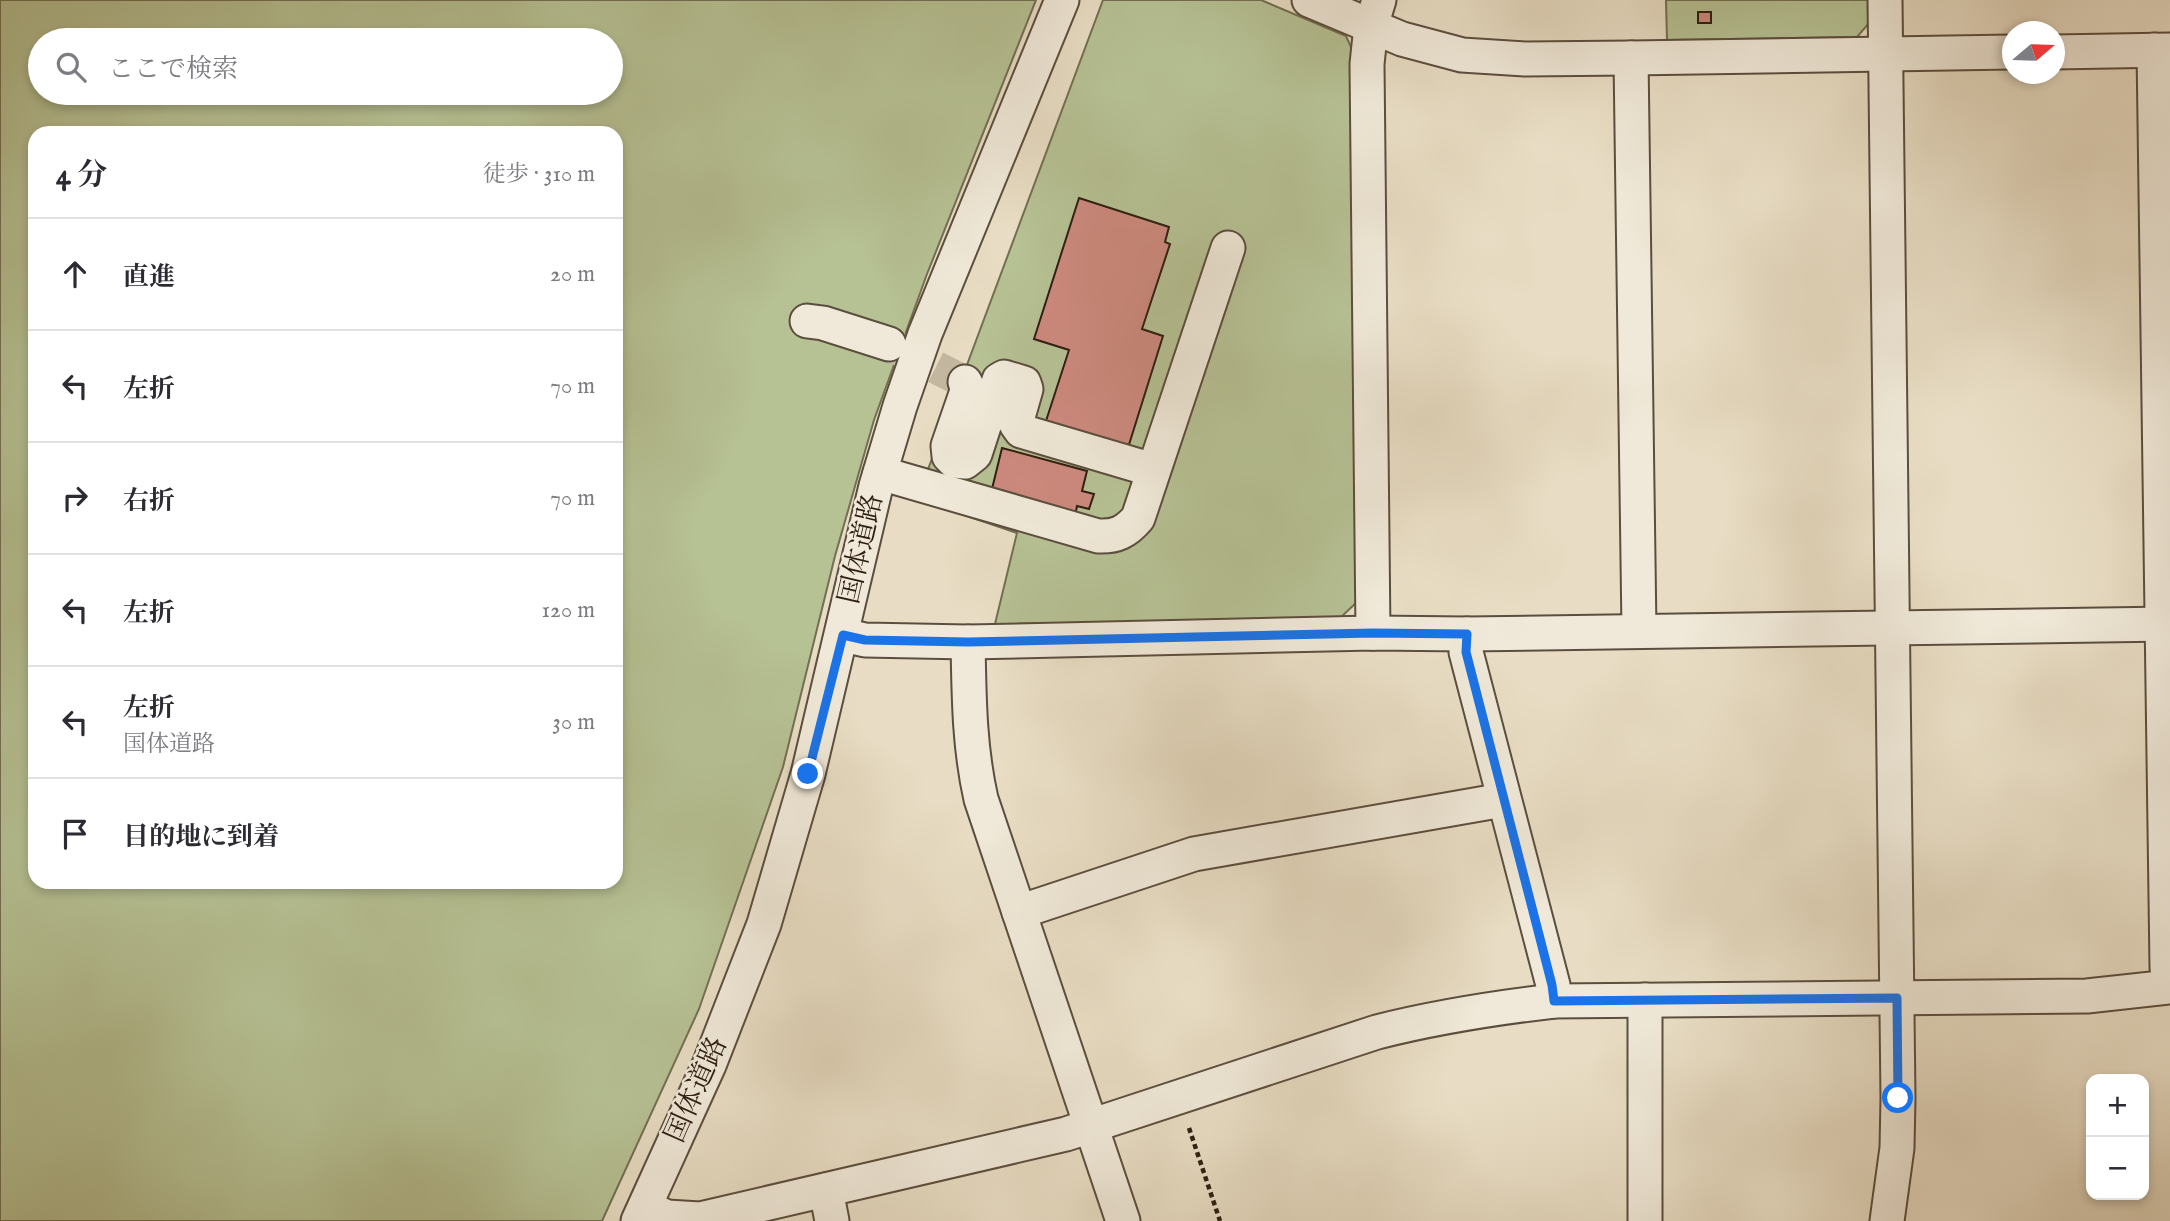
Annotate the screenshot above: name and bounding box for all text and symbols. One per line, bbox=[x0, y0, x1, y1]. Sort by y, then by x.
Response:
north arrow bbox=[2002, 21, 2065, 84]
search box bbox=[28, 28, 623, 105]
icon: search bbox=[52, 48, 90, 86]
text: ここで検索 bbox=[108, 53, 238, 86]
text: 4 分 bbox=[56, 157, 107, 195]
text: 徒歩 · 310 m bbox=[483, 160, 595, 189]
icon: ahead bbox=[56, 255, 94, 293]
text: 20 m bbox=[550, 260, 595, 289]
text: 直進 bbox=[123, 261, 175, 294]
icon: left bbox=[56, 367, 94, 405]
text: 70 m bbox=[550, 372, 595, 401]
text: 左折 bbox=[123, 373, 175, 406]
icon: right bbox=[56, 479, 94, 517]
text: 70 m bbox=[550, 484, 595, 513]
text: 右折 bbox=[123, 485, 175, 518]
street label: 国体道路 bbox=[832, 490, 892, 608]
icon: left bbox=[56, 591, 94, 629]
text: 120 m bbox=[542, 596, 595, 625]
text: 左折 bbox=[123, 597, 175, 630]
text: 左折 bbox=[123, 692, 175, 725]
icon: left bbox=[56, 703, 94, 741]
text: 30 m bbox=[552, 708, 595, 737]
text: 国体道路 bbox=[123, 730, 215, 759]
route end bbox=[792, 758, 823, 789]
icon: arrive bbox=[56, 815, 94, 853]
text: 目的地に到着 bbox=[123, 821, 279, 854]
street label: 国体道路 bbox=[658, 1032, 736, 1148]
map controls bbox=[2086, 1074, 2149, 1200]
button: + bbox=[2086, 1074, 2149, 1137]
route start bbox=[1882, 1082, 1913, 1113]
button: − bbox=[2086, 1137, 2149, 1200]

